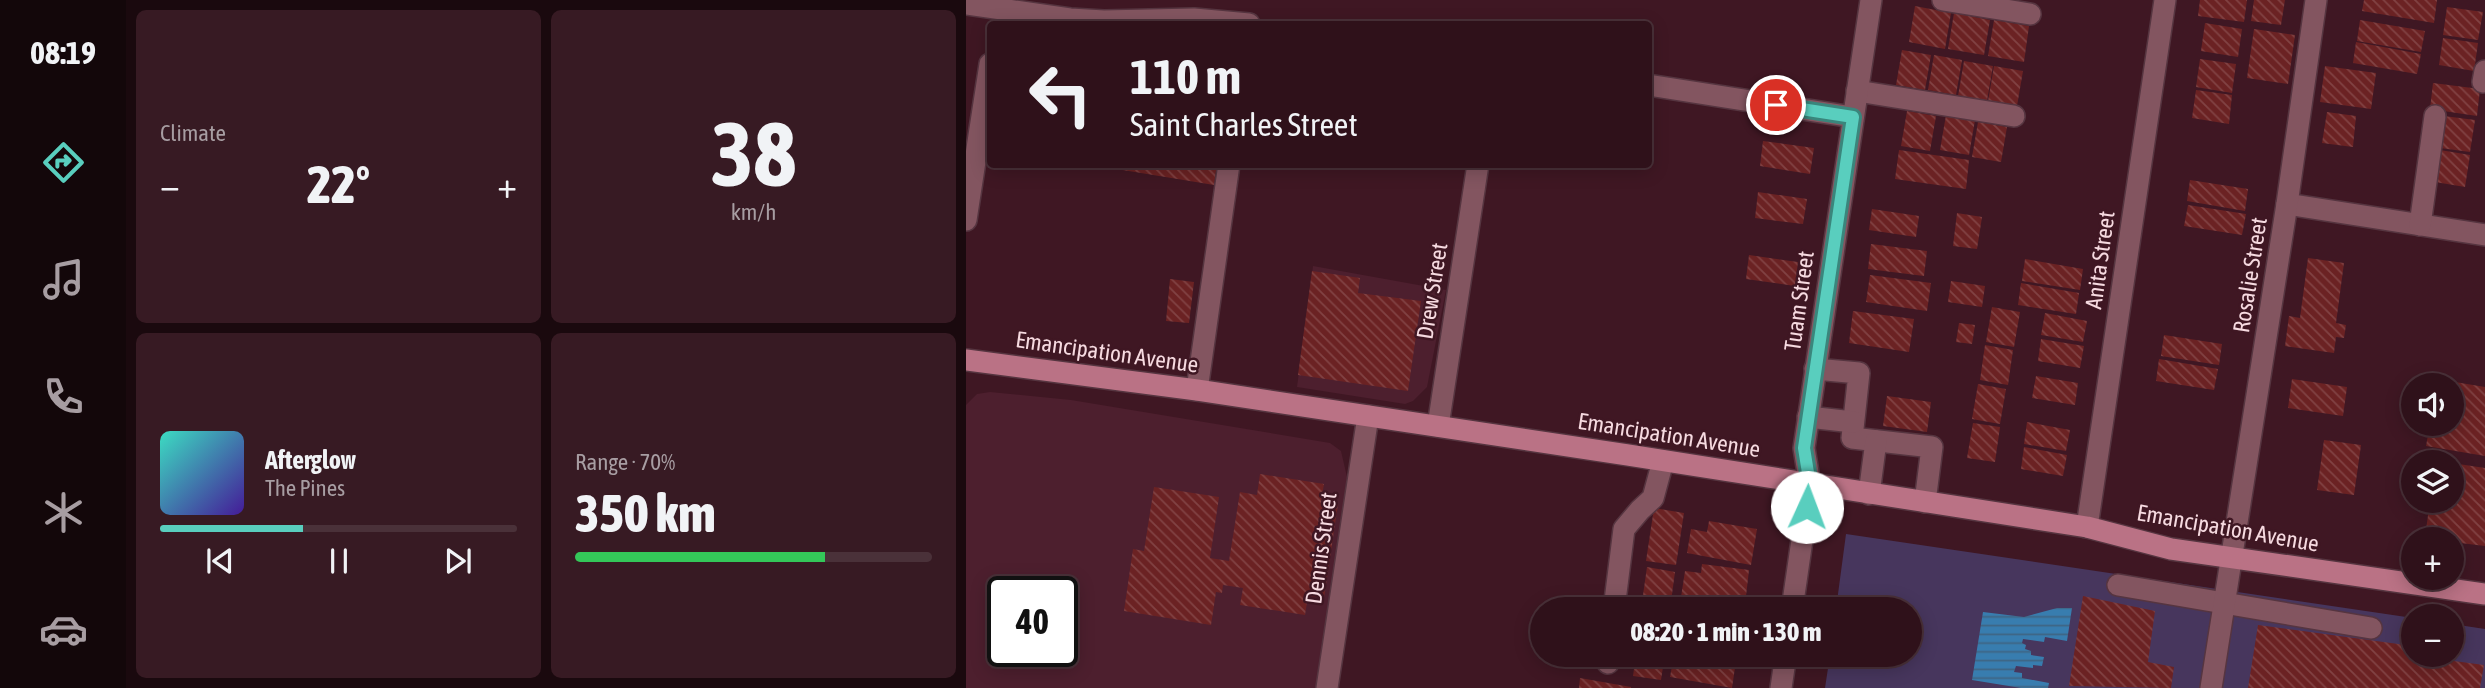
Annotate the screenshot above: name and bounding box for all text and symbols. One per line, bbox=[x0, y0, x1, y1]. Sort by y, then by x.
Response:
text: 08:19 bbox=[30, 34, 96, 71]
text: 110 m bbox=[1130, 48, 1241, 104]
icon: left bbox=[1015, 49, 1106, 140]
pin bbox=[1746, 75, 1806, 135]
icon: arrive bbox=[1757, 86, 1795, 124]
text: 38 bbox=[711, 101, 796, 205]
text: Saint Charles Street bbox=[1130, 106, 1358, 143]
text: Climate bbox=[160, 120, 226, 146]
icon: directions bbox=[39, 138, 88, 187]
text: 22° bbox=[307, 154, 370, 214]
text: − bbox=[160, 163, 180, 206]
text: + bbox=[497, 163, 517, 206]
text: km/h bbox=[731, 199, 776, 225]
street label: Anita Street bbox=[2080, 209, 2120, 311]
street label: Rosalie Street bbox=[2228, 215, 2272, 335]
street label: Drew Street bbox=[1412, 241, 1452, 341]
street label: Tuam Street bbox=[1779, 249, 1819, 353]
icon: music bbox=[39, 255, 88, 304]
street label: Emancipation Avenue bbox=[1014, 326, 1200, 378]
icon: phone bbox=[39, 372, 88, 421]
map controls bbox=[2401, 373, 2464, 667]
button: sound bbox=[2401, 373, 2464, 436]
street label: Emancipation Avenue bbox=[1576, 408, 1762, 462]
text: Afterglow bbox=[265, 445, 356, 475]
text: Range · 70% bbox=[575, 449, 675, 475]
button: layers bbox=[2401, 450, 2464, 513]
position arrow bbox=[1770, 470, 1844, 544]
text: The Pines bbox=[265, 475, 345, 501]
text: 350 km bbox=[575, 483, 716, 543]
icon: climate bbox=[39, 488, 88, 537]
street label: Dennis Street bbox=[1300, 490, 1342, 606]
street label: Emancipation Avenue bbox=[2135, 499, 2321, 557]
button: + bbox=[2401, 527, 2464, 590]
icon: previous bbox=[201, 542, 239, 580]
icon: pause bbox=[320, 542, 358, 580]
icon: next bbox=[439, 542, 477, 580]
speed limit sign: 40 bbox=[987, 576, 1078, 667]
button: − bbox=[2401, 604, 2464, 667]
icon: car bbox=[39, 605, 88, 654]
text: 08:20 · 1 min · 130 m bbox=[1631, 617, 1821, 647]

